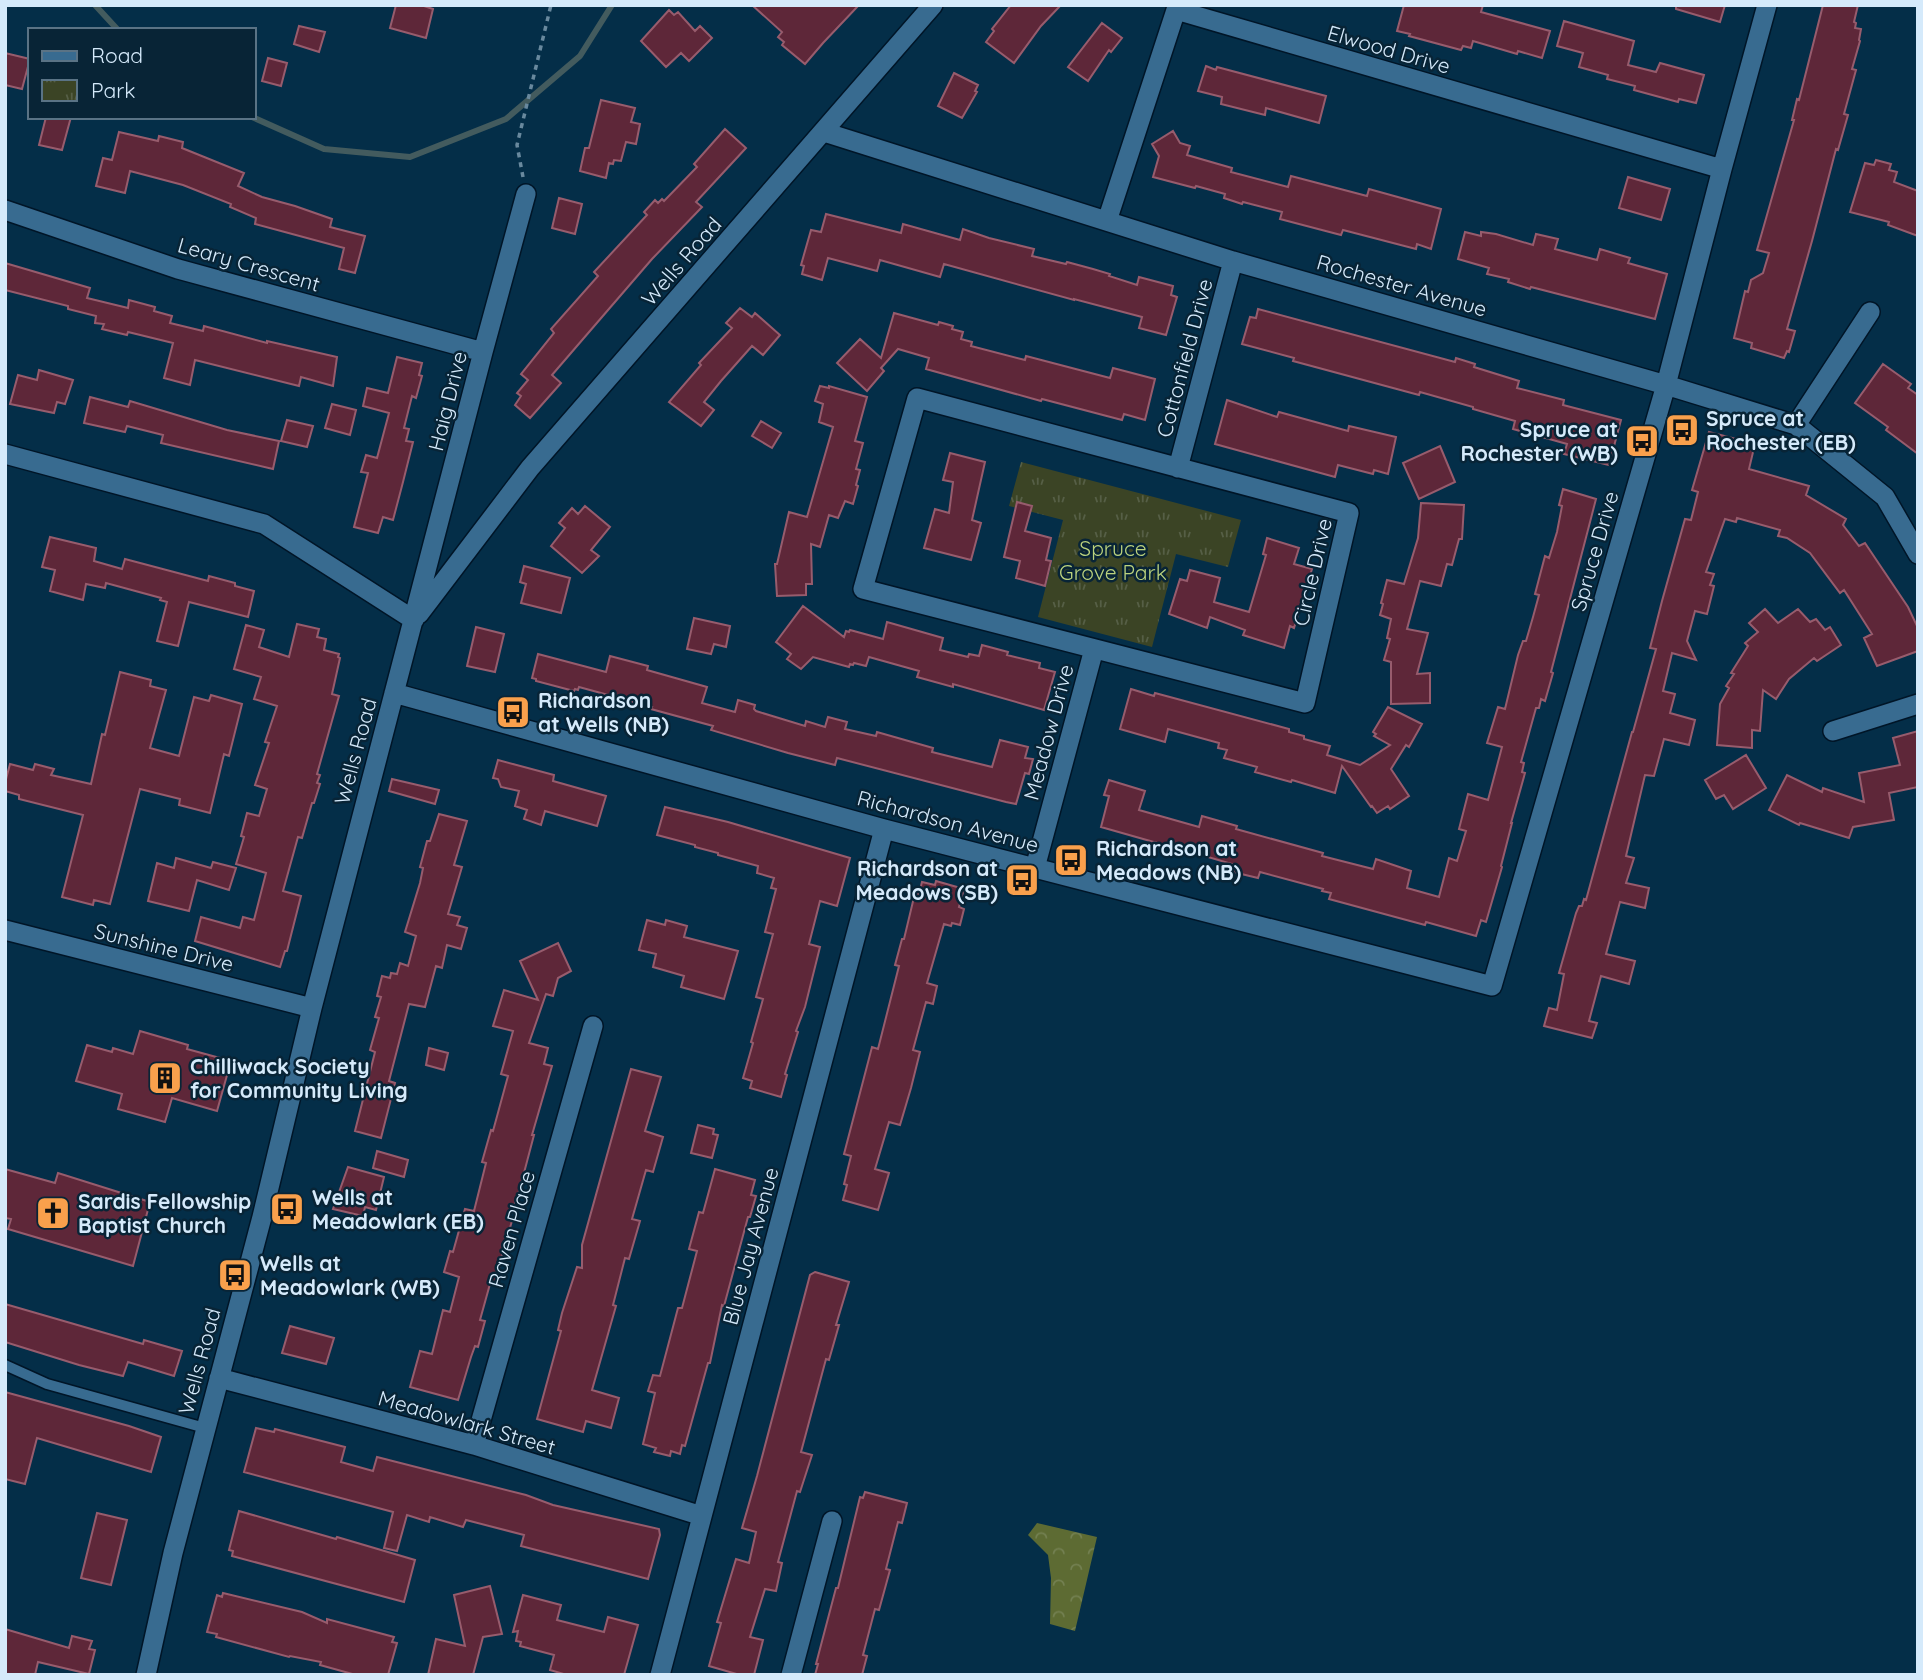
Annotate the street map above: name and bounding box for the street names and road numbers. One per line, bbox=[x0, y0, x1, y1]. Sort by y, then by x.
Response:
street label: Elwood Drive bbox=[1325, 19, 1453, 79]
street label: Wells Road bbox=[635, 211, 727, 311]
street label: Leary Crescent bbox=[175, 231, 323, 297]
street label: Rochester Avenue bbox=[1314, 248, 1490, 322]
street label: Cottonfield Drive bbox=[1150, 276, 1218, 440]
street label: Haig Drive bbox=[422, 348, 472, 454]
street label: Spruce Drive bbox=[1564, 488, 1624, 614]
street label: Circle Drive bbox=[1287, 516, 1337, 628]
street label: Meadow Drive bbox=[1017, 661, 1079, 803]
street label: Wells Road bbox=[328, 695, 382, 807]
street label: Richardson Avenue bbox=[854, 784, 1042, 858]
street label: Sunshine Drive bbox=[92, 917, 236, 977]
street label: Blue Jay Avenue bbox=[716, 1164, 784, 1328]
street label: Raven Place bbox=[482, 1168, 540, 1290]
street label: Wells Road bbox=[172, 1305, 226, 1417]
street label: Meadowlark Street bbox=[375, 1384, 559, 1460]

